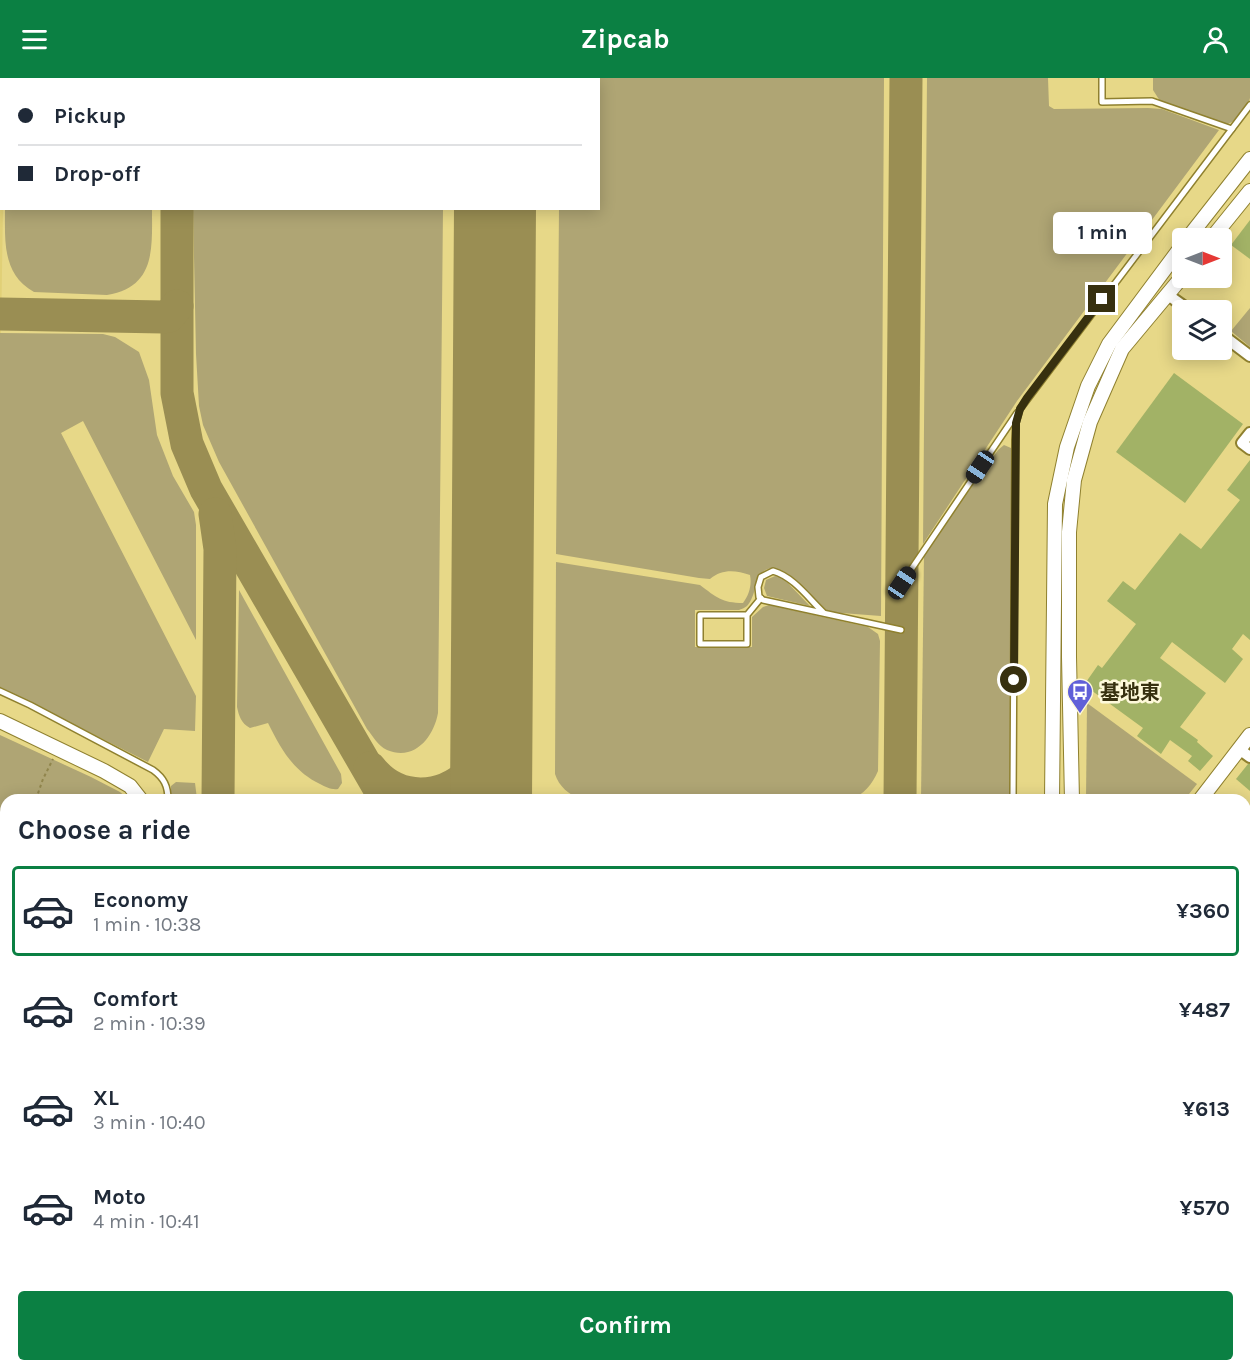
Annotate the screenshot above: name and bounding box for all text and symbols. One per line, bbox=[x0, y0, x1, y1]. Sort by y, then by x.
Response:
icon: menu bbox=[18, 23, 51, 56]
text: Zipcab bbox=[581, 23, 669, 55]
icon: person bbox=[1199, 23, 1232, 56]
text: Pickup bbox=[54, 103, 126, 129]
text: Drop-off bbox=[54, 161, 140, 187]
callout: 1 min bbox=[1052, 212, 1152, 254]
text: 1 min bbox=[1077, 221, 1128, 244]
north arrow bbox=[1172, 228, 1232, 288]
map controls bbox=[1172, 228, 1232, 360]
route end bbox=[1088, 285, 1115, 312]
button: layers bbox=[1172, 300, 1232, 360]
car bbox=[962, 447, 998, 487]
car bbox=[884, 563, 920, 603]
route start bbox=[1000, 666, 1027, 693]
bus stop icon: 基地東 bbox=[1065, 677, 1095, 715]
place label: 基地東 bbox=[1100, 681, 1160, 704]
text: Choose a ride bbox=[18, 814, 191, 846]
icon: car bbox=[21, 884, 75, 938]
text: Economy bbox=[93, 887, 188, 913]
text: ¥360 bbox=[1176, 898, 1230, 924]
text: 1 min · 10:38 bbox=[93, 913, 201, 936]
icon: car bbox=[21, 983, 75, 1037]
text: Comfort bbox=[93, 986, 178, 1012]
text: ¥487 bbox=[1179, 997, 1230, 1023]
text: 2 min · 10:39 bbox=[93, 1012, 206, 1035]
icon: car bbox=[21, 1082, 75, 1136]
text: XL bbox=[93, 1085, 119, 1111]
text: ¥613 bbox=[1182, 1096, 1230, 1122]
text: 3 min · 10:40 bbox=[93, 1111, 206, 1134]
icon: car bbox=[21, 1181, 75, 1235]
text: Moto bbox=[93, 1184, 146, 1210]
text: ¥570 bbox=[1179, 1195, 1230, 1221]
text: 4 min · 10:41 bbox=[93, 1210, 200, 1233]
button: Confirm bbox=[18, 1291, 1233, 1360]

